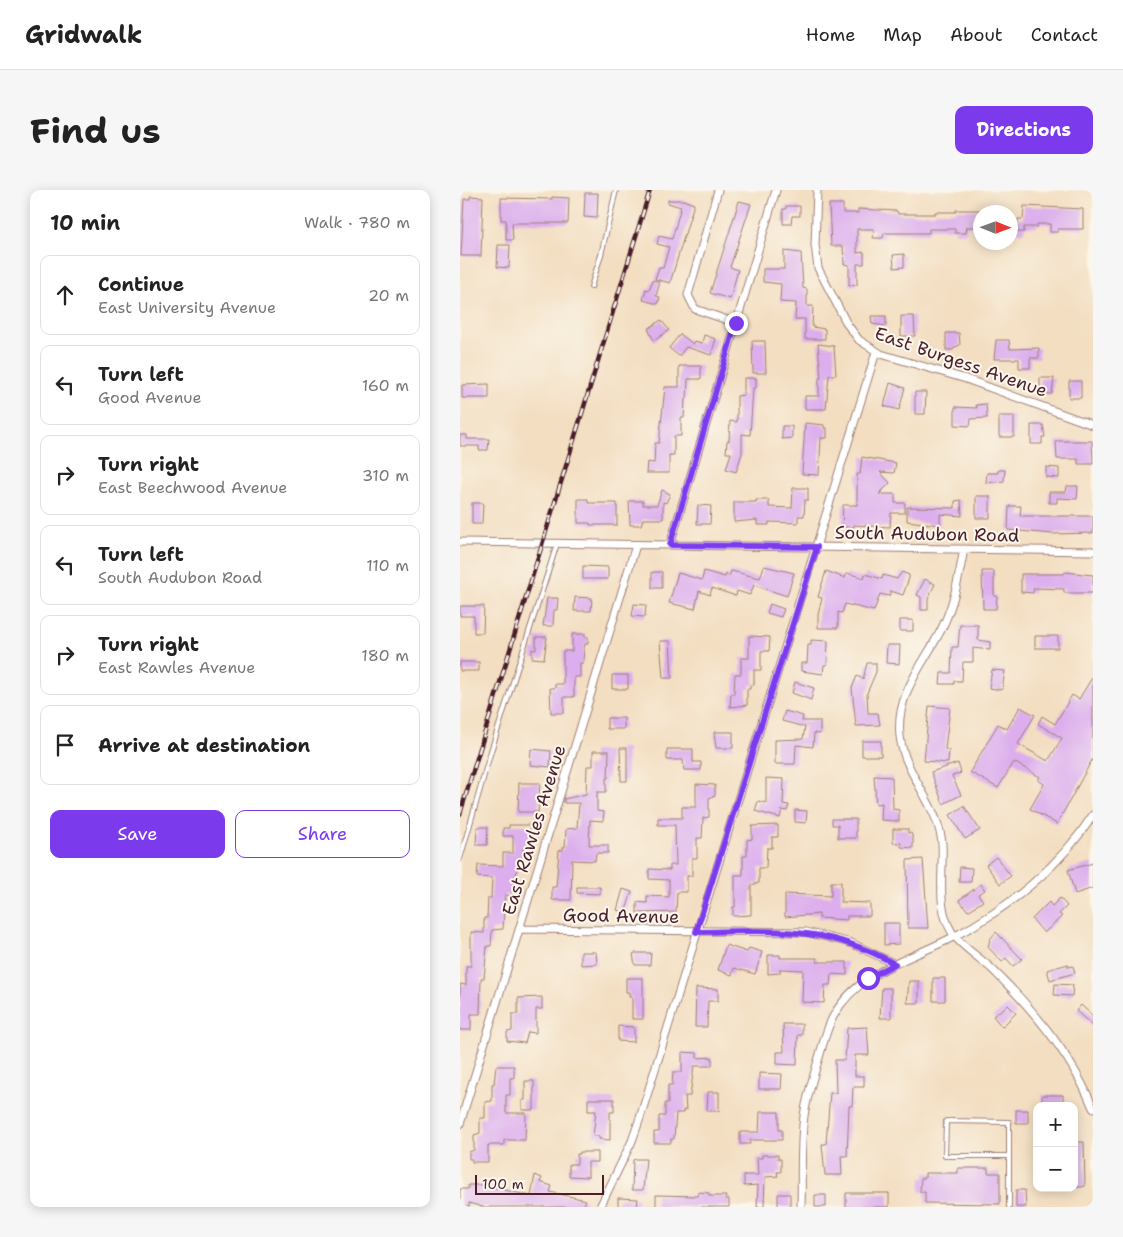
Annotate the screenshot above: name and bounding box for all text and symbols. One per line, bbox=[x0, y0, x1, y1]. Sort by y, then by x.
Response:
text: Gridwalk bbox=[25, 19, 142, 51]
text: Home bbox=[806, 23, 855, 47]
text: Map bbox=[883, 23, 922, 47]
text: About bbox=[950, 23, 1003, 47]
text: Contact bbox=[1031, 23, 1098, 47]
button: Directions bbox=[955, 106, 1093, 154]
text: Find us bbox=[30, 107, 161, 154]
north arrow bbox=[973, 205, 1018, 250]
text: 10 min bbox=[50, 209, 120, 237]
text: Walk · 780 m bbox=[304, 212, 410, 233]
text: Continue bbox=[98, 272, 184, 297]
icon: ahead bbox=[51, 281, 79, 309]
text: 20 m bbox=[368, 285, 409, 306]
text: East University Avenue bbox=[98, 297, 276, 318]
route end bbox=[725, 312, 748, 335]
street label: East Burgess Avenue bbox=[872, 321, 1050, 403]
text: Turn left bbox=[98, 362, 184, 387]
icon: left bbox=[51, 371, 79, 399]
text: 160 m bbox=[362, 375, 409, 396]
text: Good Avenue bbox=[98, 387, 202, 408]
text: Turn right bbox=[98, 452, 199, 477]
icon: right bbox=[51, 461, 79, 489]
text: 310 m bbox=[362, 465, 409, 486]
text: East Beechwood Avenue bbox=[98, 477, 287, 498]
street label: South Audubon Road bbox=[835, 520, 1019, 548]
text: Turn left bbox=[98, 542, 184, 567]
icon: left bbox=[51, 551, 79, 579]
text: 110 m bbox=[366, 555, 409, 576]
text: South Audubon Road bbox=[98, 567, 262, 588]
text: Turn right bbox=[98, 632, 199, 657]
icon: right bbox=[51, 641, 79, 669]
text: 180 m bbox=[361, 645, 409, 666]
text: East Rawles Avenue bbox=[98, 657, 255, 678]
icon: arrive bbox=[51, 731, 79, 759]
text: Arrive at destination bbox=[98, 733, 310, 758]
street label: East Rawles Avenue bbox=[497, 742, 571, 918]
button: Save bbox=[50, 810, 225, 858]
button: Share bbox=[235, 810, 410, 858]
street label: Good Avenue bbox=[563, 903, 679, 929]
route start bbox=[857, 967, 880, 990]
map controls bbox=[1033, 1102, 1078, 1192]
button: + bbox=[1033, 1102, 1078, 1147]
button: − bbox=[1033, 1147, 1078, 1192]
scale bar bbox=[475, 1172, 604, 1195]
text: 100 m bbox=[482, 1175, 524, 1193]

